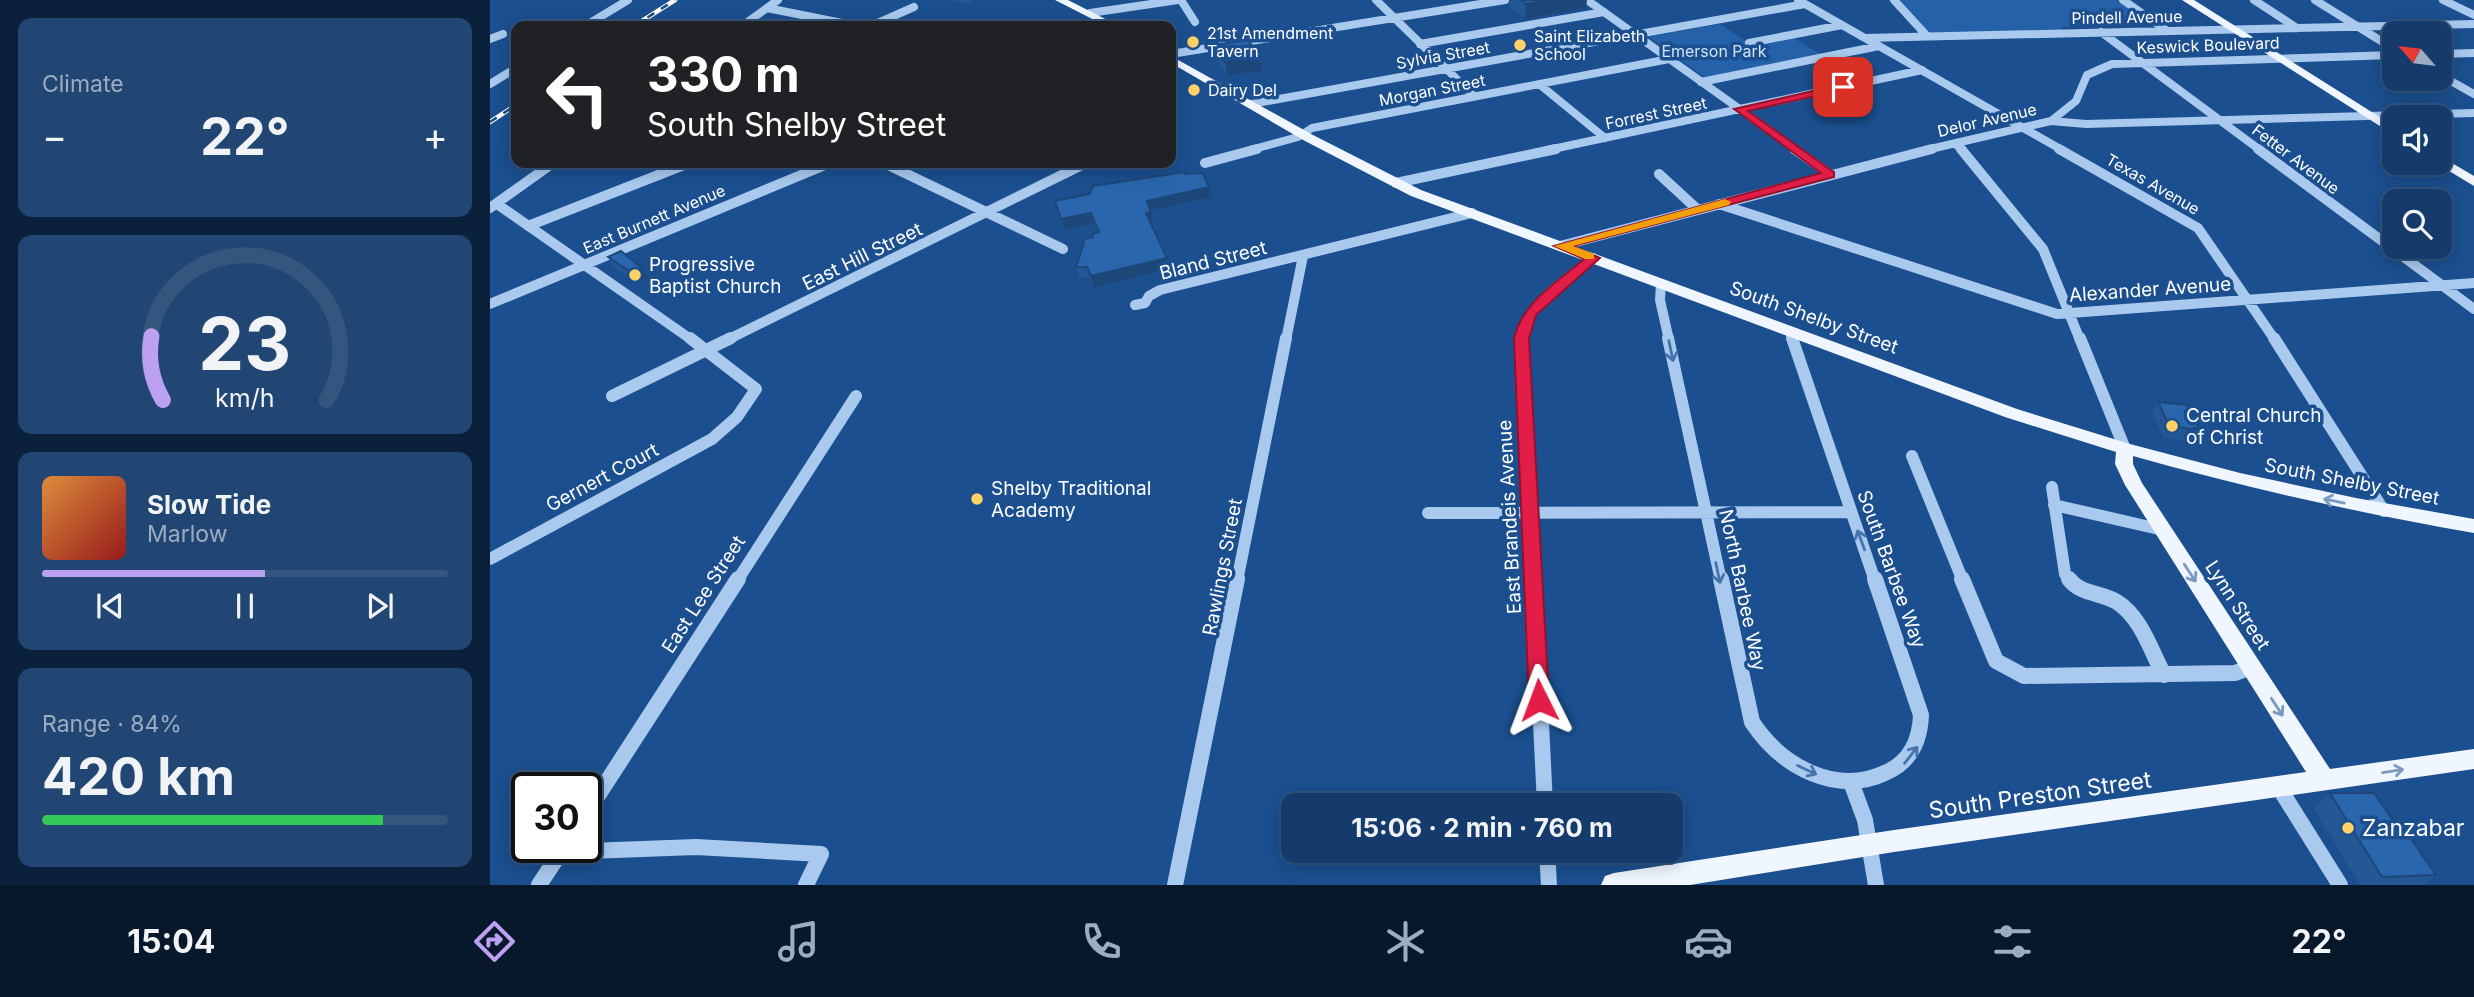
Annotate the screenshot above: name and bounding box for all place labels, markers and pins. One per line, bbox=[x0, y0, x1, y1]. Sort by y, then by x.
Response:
place label: 21st Amendment Tavern bbox=[1207, 23, 1333, 61]
place label: Saint Elizabeth School bbox=[1534, 26, 1645, 64]
marker: 21st Amendment Tavern bbox=[1185, 34, 1201, 50]
marker: Saint Elizabeth School bbox=[1512, 37, 1528, 53]
pin bbox=[1813, 57, 1873, 117]
place label: Dairy Del bbox=[1208, 80, 1277, 100]
marker: Dairy Del bbox=[1186, 82, 1202, 98]
place label: Progressive Baptist Church bbox=[649, 253, 781, 298]
marker: Progressive Baptist Church bbox=[627, 267, 643, 283]
place label: Central Church of Christ bbox=[2186, 404, 2321, 449]
marker: Central Church of Christ bbox=[2164, 418, 2180, 434]
place label: Shelby Traditional Academy bbox=[991, 477, 1151, 522]
marker: Shelby Traditional Academy bbox=[969, 491, 985, 507]
place label: Zanzabar bbox=[2362, 814, 2465, 842]
marker: Zanzabar bbox=[2340, 820, 2356, 836]

